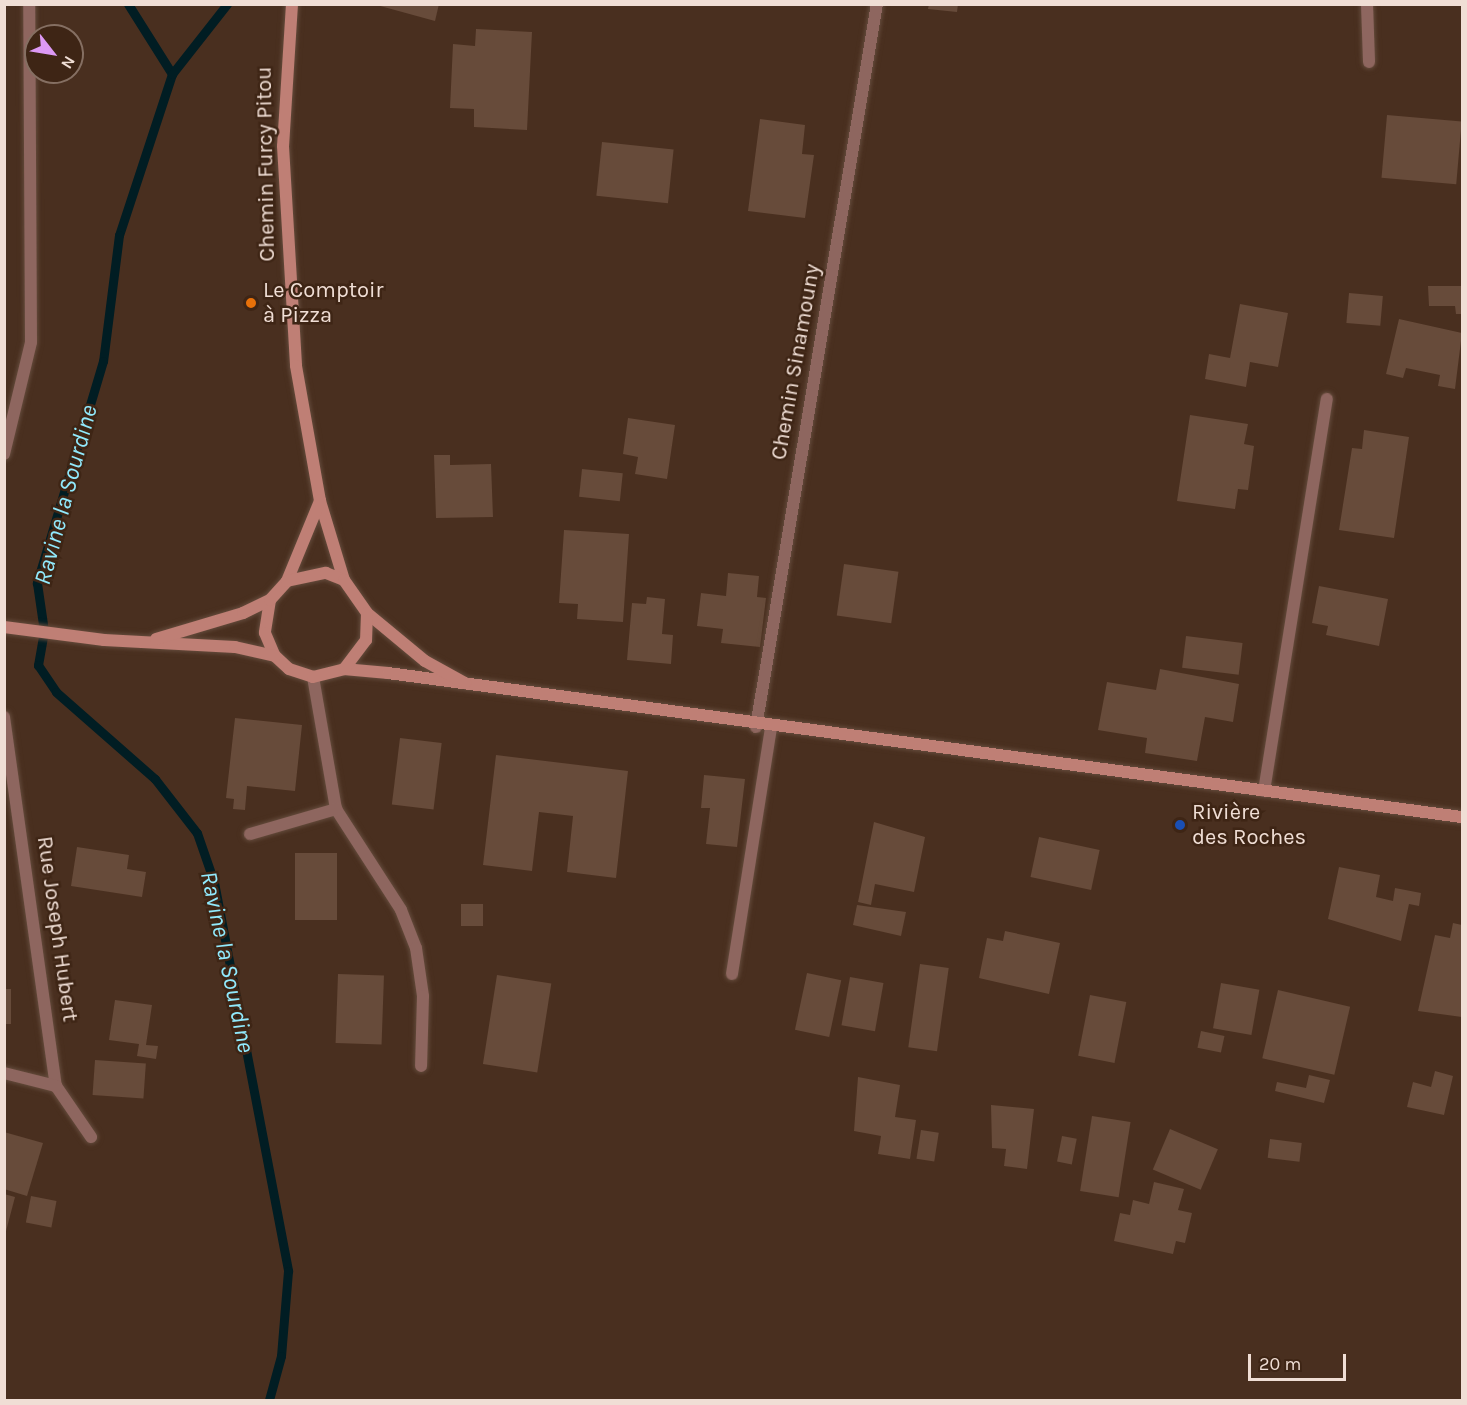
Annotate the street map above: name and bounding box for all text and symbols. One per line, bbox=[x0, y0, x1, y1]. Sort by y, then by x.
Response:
north arrow bbox=[24, 24, 84, 84]
text: N bbox=[57, 53, 79, 72]
street label: Chemin Furcy Pitou bbox=[251, 66, 281, 262]
street label: Chemin Sinamouny bbox=[766, 262, 826, 462]
place label: Le Comptoir à Pizza bbox=[263, 277, 384, 328]
marker: Le Comptoir à Pizza bbox=[244, 296, 258, 310]
water label: Ravine la Sourdine bbox=[28, 402, 104, 588]
place label: Rivière des Roches bbox=[1192, 799, 1306, 850]
marker: Rivière des Roches bbox=[1173, 818, 1187, 832]
street label: Rue Joseph Hubert bbox=[31, 835, 83, 1023]
water label: Ravine la Sourdine bbox=[194, 869, 260, 1055]
scale bar bbox=[1251, 1342, 1348, 1380]
text: 20 m bbox=[1259, 1353, 1301, 1375]

